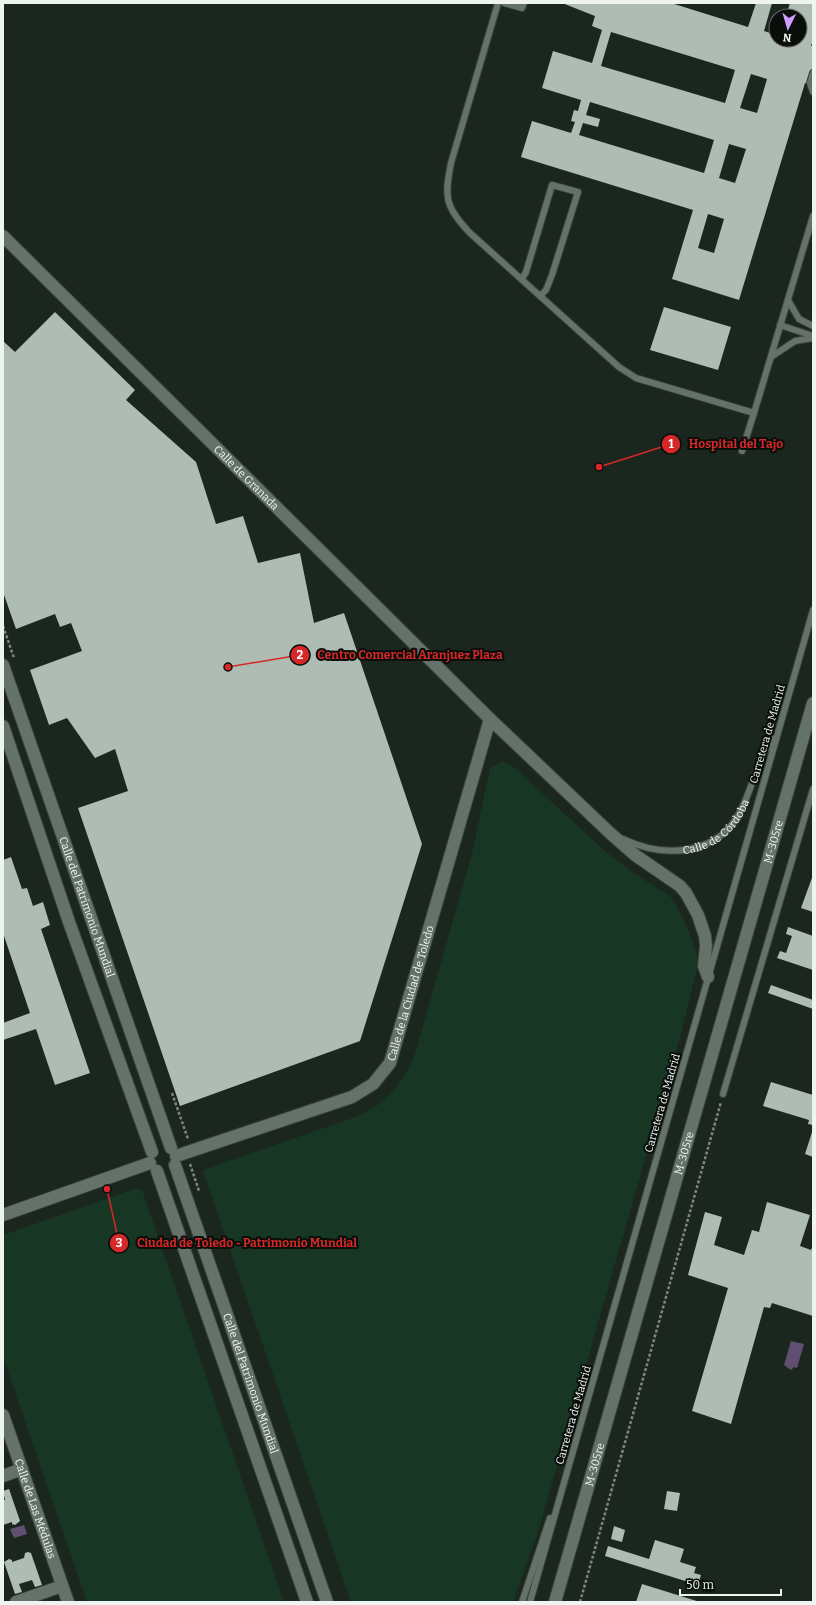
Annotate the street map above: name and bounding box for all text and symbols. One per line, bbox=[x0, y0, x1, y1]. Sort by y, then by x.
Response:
north arrow bbox=[768, 8, 808, 48]
text: N bbox=[782, 31, 792, 44]
callout: Hospital del Tajo bbox=[661, 432, 791, 456]
text: 1 bbox=[668, 437, 674, 451]
text: Hospital del Tajo bbox=[689, 437, 783, 452]
street label: Calle de Granada bbox=[211, 443, 281, 513]
callout: Centro Comercial Aranjuez Plaza bbox=[290, 643, 511, 667]
text: 2 bbox=[297, 648, 304, 662]
text: Centro Comercial Aranjuez Plaza bbox=[317, 648, 503, 663]
street label: Carretera de Madrid bbox=[747, 683, 788, 785]
street label: Calle de Córdoba bbox=[682, 797, 752, 857]
street label: M-305re bbox=[761, 819, 786, 865]
street label: Calle del Patrimonio Mundial bbox=[56, 835, 117, 979]
street label: Calle de la Ciudad de Toledo bbox=[385, 924, 437, 1063]
street label: Carretera de Madrid bbox=[642, 1052, 683, 1154]
street label: M-305re bbox=[672, 1130, 697, 1176]
callout: Ciudad de Toledo - Patrimonio Mundial bbox=[109, 1231, 365, 1255]
text: 3 bbox=[116, 1236, 123, 1250]
text: Ciudad de Toledo - Patrimonio Mundial bbox=[137, 1236, 357, 1250]
street label: Calle del Patrimonio Mundial bbox=[220, 1311, 281, 1455]
street label: Carretera de Madrid bbox=[553, 1364, 594, 1466]
street label: M-305re bbox=[583, 1442, 607, 1488]
street label: Calle de Las Médulas bbox=[12, 1457, 58, 1560]
scale bar bbox=[680, 1571, 781, 1597]
text: 50 m bbox=[686, 1578, 715, 1592]

